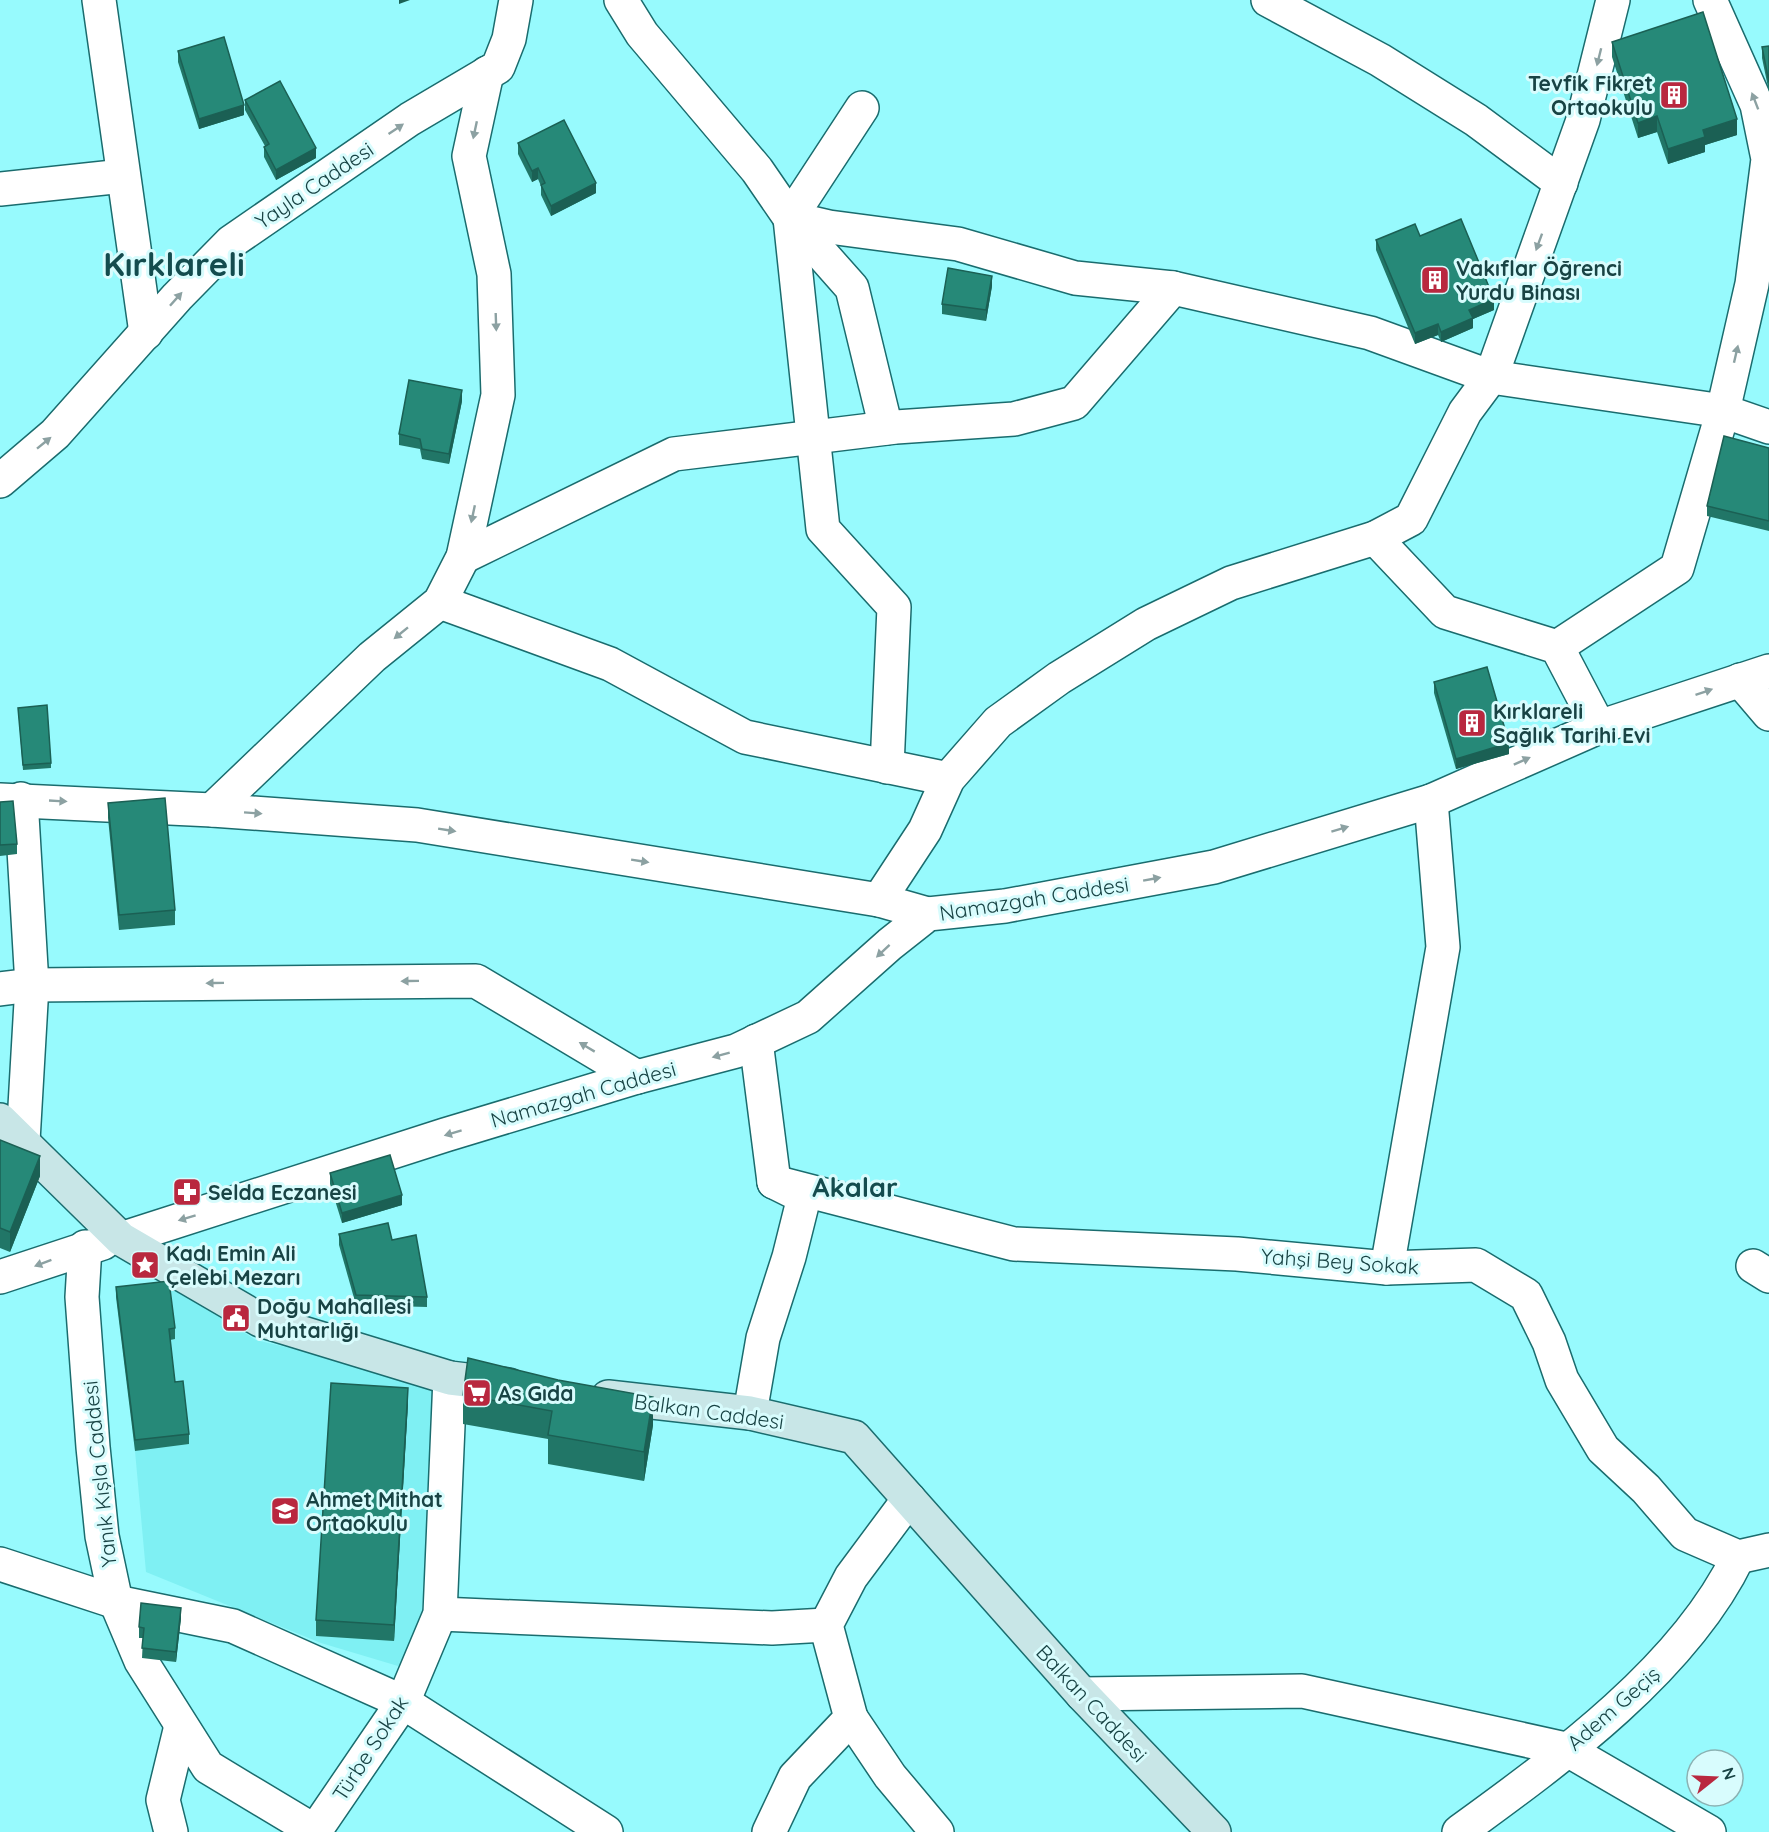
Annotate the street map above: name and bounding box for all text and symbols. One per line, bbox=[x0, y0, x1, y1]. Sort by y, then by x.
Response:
one-way arrow bbox=[1593, 48, 1603, 66]
place label: Tevfik Fikret Ortaokulu bbox=[1528, 70, 1653, 120]
building icon: Tevfik Fikret Ortaokulu bbox=[1658, 79, 1690, 111]
one-way arrow bbox=[1750, 92, 1759, 110]
one-way arrow bbox=[470, 121, 479, 140]
one-way arrow bbox=[387, 123, 403, 135]
street label: Yayla Caddesi bbox=[250, 136, 378, 234]
one-way arrow bbox=[1534, 233, 1544, 251]
district label: Kırklareli bbox=[103, 243, 245, 284]
place label: Vakıflar Öğrenci Yurdu Binası bbox=[1456, 255, 1622, 305]
building icon: Vakıflar Öğrenci Yurdu Binası bbox=[1419, 264, 1451, 296]
one-way arrow bbox=[169, 292, 182, 307]
one-way arrow bbox=[491, 312, 500, 331]
one-way arrow bbox=[1732, 345, 1741, 364]
one-way arrow bbox=[37, 437, 52, 449]
one-way arrow bbox=[467, 505, 477, 523]
one-way arrow bbox=[394, 626, 409, 639]
one-way arrow bbox=[1696, 686, 1714, 696]
place label: Kırklareli Sağlık Tarihi Evi bbox=[1493, 698, 1650, 748]
building icon: Kırklareli Sağlık Tarihi Evi bbox=[1456, 707, 1488, 739]
one-way arrow bbox=[1514, 756, 1532, 766]
one-way arrow bbox=[49, 797, 68, 806]
one-way arrow bbox=[244, 808, 263, 818]
one-way arrow bbox=[1331, 824, 1349, 833]
one-way arrow bbox=[438, 826, 457, 835]
one-way arrow bbox=[630, 857, 649, 866]
street label: Namazgah Caddesi bbox=[937, 870, 1131, 926]
one-way arrow bbox=[1142, 874, 1161, 883]
one-way arrow bbox=[875, 944, 890, 958]
one-way arrow bbox=[400, 976, 419, 986]
one-way arrow bbox=[205, 978, 224, 988]
one-way arrow bbox=[579, 1041, 595, 1052]
one-way arrow bbox=[712, 1050, 730, 1060]
street label: Namazgah Caddesi bbox=[487, 1055, 679, 1133]
one-way arrow bbox=[444, 1129, 462, 1138]
district label: Akalar bbox=[812, 1170, 898, 1204]
pharmacy icon: Selda Eczanesi bbox=[171, 1176, 203, 1208]
place label: Selda Eczanesi bbox=[208, 1179, 357, 1205]
one-way arrow bbox=[178, 1214, 196, 1223]
place label: Kadı Emin Ali Çelebi Mezarı bbox=[166, 1240, 300, 1290]
street label: Yahşi Bey Sokak bbox=[1260, 1243, 1420, 1279]
place icon: Kadı Emin Ali Çelebi Mezarı bbox=[129, 1249, 161, 1281]
one-way arrow bbox=[34, 1259, 52, 1268]
place label: Doğu Mahallesi Muhtarlığı bbox=[257, 1293, 411, 1343]
public building icon: Doğu Mahallesi Muhtarlığı bbox=[220, 1302, 252, 1334]
supermarket icon: As Gıda bbox=[461, 1377, 493, 1409]
street label: Yanık Kışla Caddesi bbox=[76, 1379, 122, 1569]
place label: As Gıda bbox=[498, 1380, 573, 1406]
street label: Balkan Caddesi bbox=[632, 1388, 786, 1434]
place label: Ahmet Mithat Ortaokulu bbox=[306, 1486, 443, 1536]
school or university icon: Ahmet Mithat Ortaokulu bbox=[269, 1495, 301, 1527]
street label: Balkan Caddesi bbox=[1031, 1639, 1153, 1767]
street label: Adem Geçiş bbox=[1561, 1661, 1665, 1755]
street label: Türbe Sokak bbox=[326, 1691, 414, 1805]
north arrow bbox=[1685, 1748, 1745, 1808]
text: N bbox=[1718, 1765, 1741, 1782]

